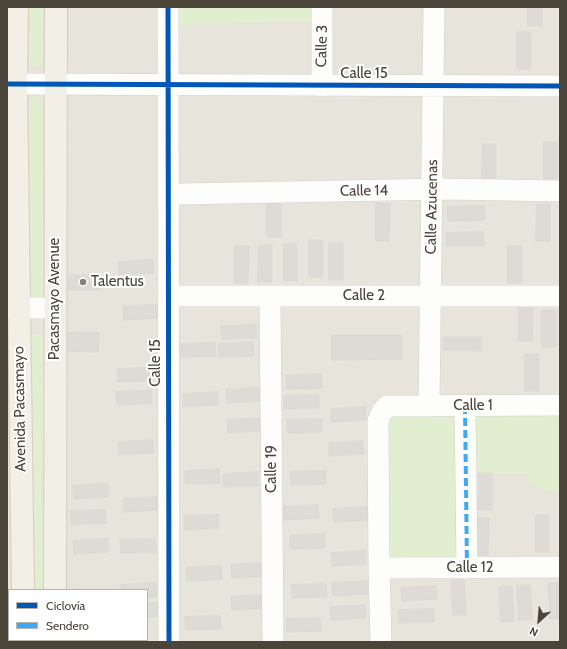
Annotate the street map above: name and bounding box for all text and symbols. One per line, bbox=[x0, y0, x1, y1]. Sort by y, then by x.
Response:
street label: Calle 3 bbox=[313, 25, 331, 67]
street label: Calle 15 bbox=[340, 65, 388, 83]
street label: Calle Azucenas bbox=[422, 159, 442, 255]
street label: Calle 14 bbox=[340, 182, 388, 200]
street label: Pacasmayo Avenue bbox=[46, 238, 64, 360]
place label: Talentus bbox=[91, 273, 144, 291]
marker: Talentus bbox=[78, 277, 88, 287]
street label: Calle 2 bbox=[343, 287, 385, 305]
street label: Calle 15 bbox=[147, 339, 165, 387]
street label: Avenida Pacasmayo bbox=[10, 346, 30, 472]
street label: Calle 1 bbox=[453, 397, 493, 415]
street label: Calle 19 bbox=[263, 445, 281, 493]
street label: Calle 12 bbox=[446, 559, 494, 577]
legend bbox=[8, 589, 148, 641]
text: Ciclovía bbox=[46, 598, 85, 613]
north arrow bbox=[519, 601, 559, 641]
text: Sendero bbox=[46, 618, 89, 633]
text: N bbox=[527, 624, 540, 640]

